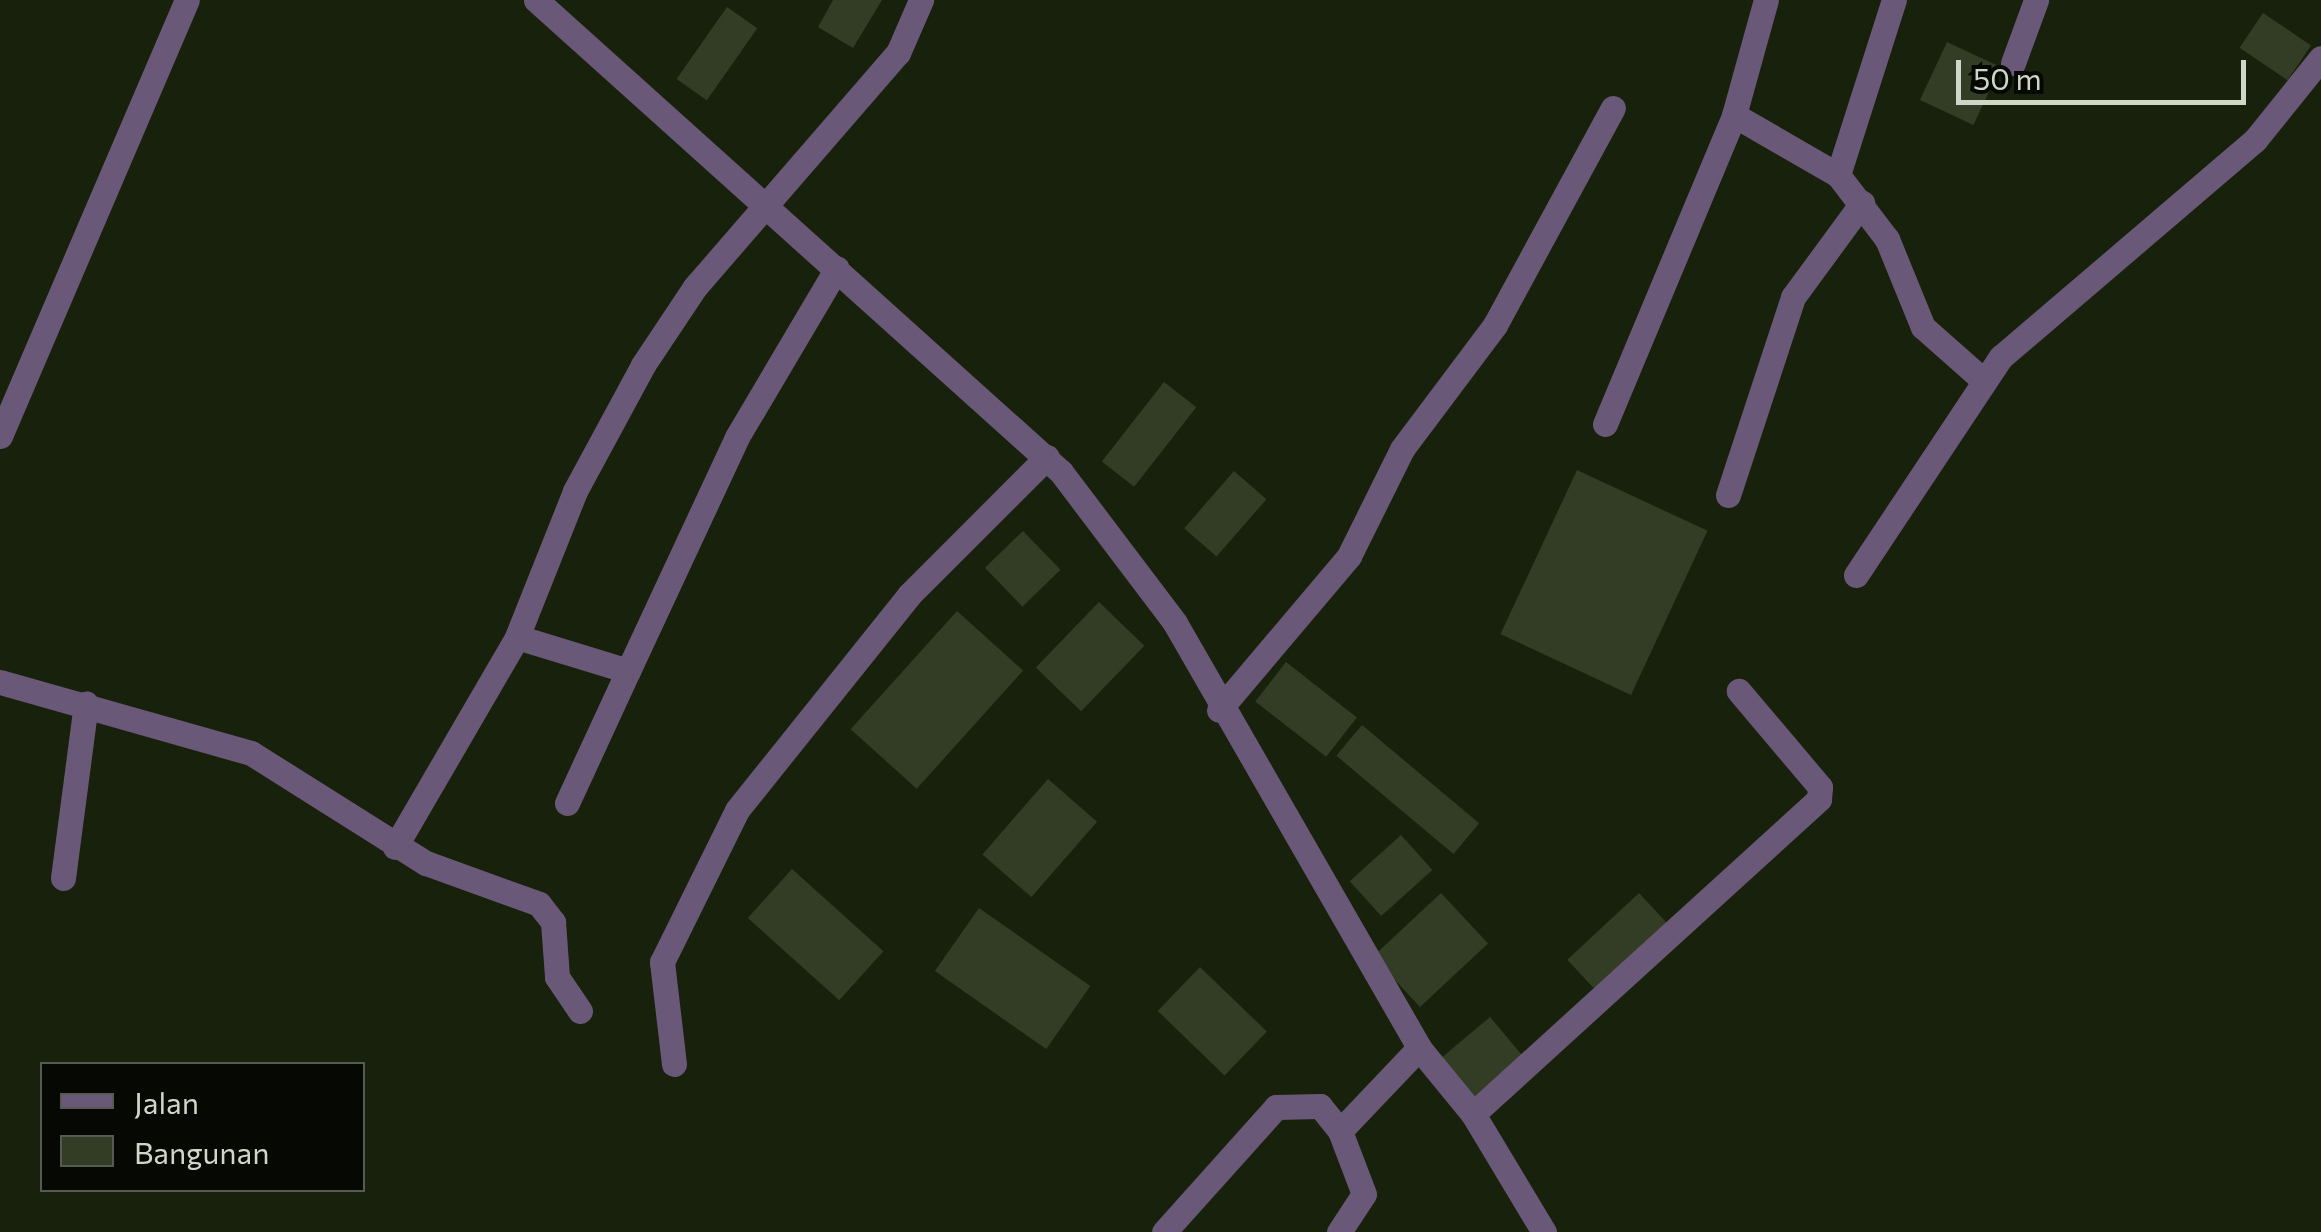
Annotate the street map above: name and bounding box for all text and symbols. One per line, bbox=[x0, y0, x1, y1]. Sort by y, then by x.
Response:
scale bar bbox=[1961, 40, 2251, 102]
text: 50 m bbox=[1973, 59, 2042, 96]
legend bbox=[40, 1062, 365, 1192]
text: Jalan bbox=[134, 1083, 199, 1120]
text: Bangunan bbox=[134, 1133, 269, 1170]

